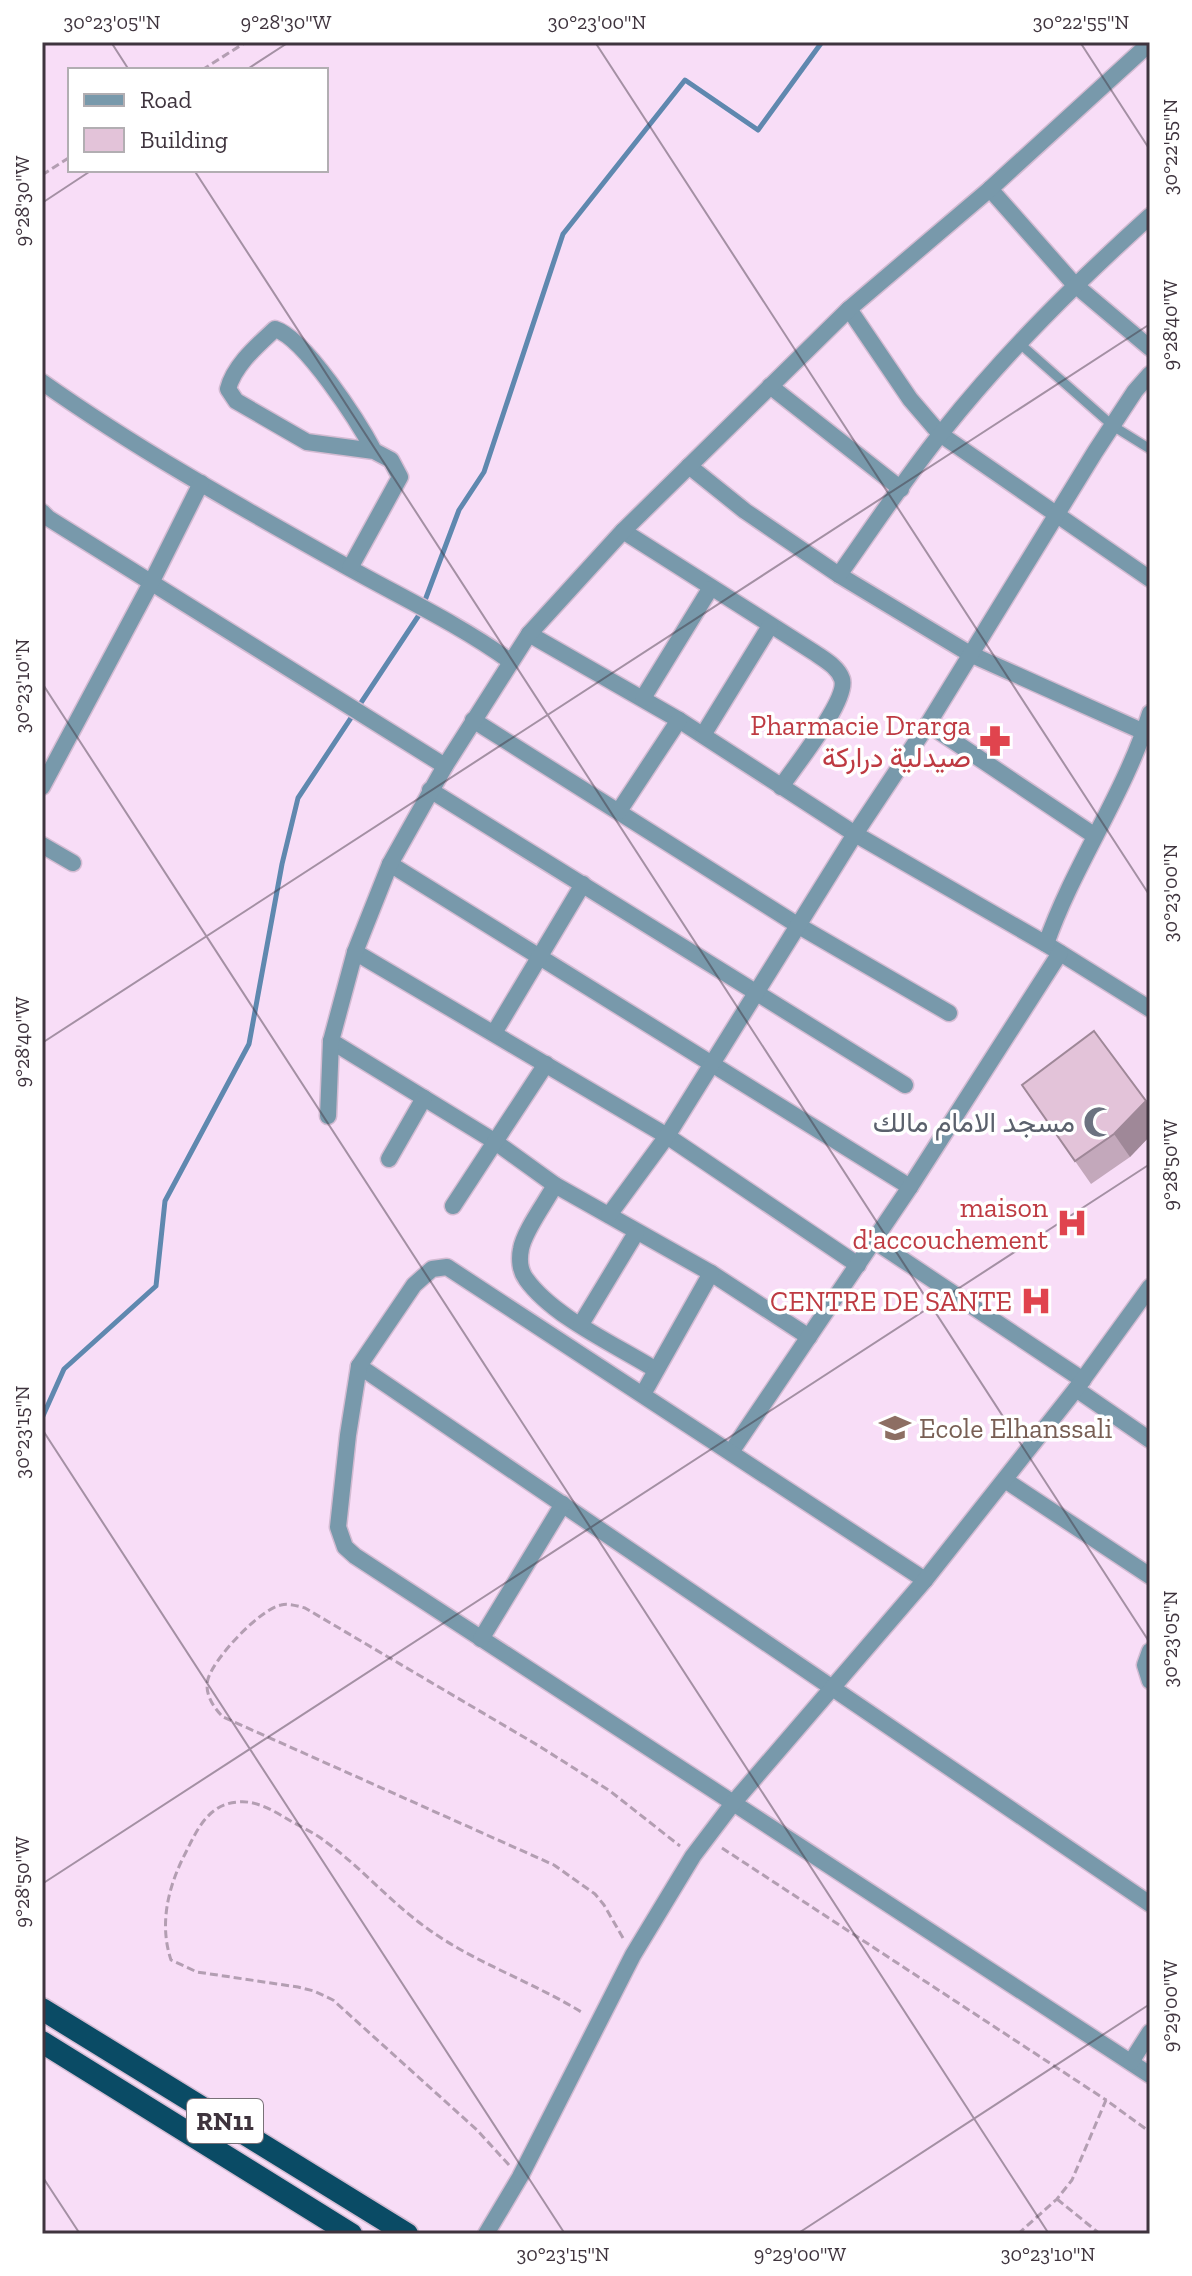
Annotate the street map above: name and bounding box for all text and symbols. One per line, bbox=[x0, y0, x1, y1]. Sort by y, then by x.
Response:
text: 30°23'05"N bbox=[63, 10, 161, 34]
text: 9°28'30"W bbox=[241, 10, 332, 34]
text: 30°23'00"N bbox=[548, 10, 646, 34]
text: 30°22'55"N bbox=[1033, 10, 1129, 34]
legend bbox=[68, 68, 328, 172]
text: Road bbox=[140, 85, 192, 114]
text: 30°22'55"N bbox=[1158, 99, 1182, 195]
text: Building bbox=[140, 125, 228, 154]
text: 9°28'30"W bbox=[10, 155, 34, 246]
text: 9°28'40"W bbox=[1158, 279, 1182, 371]
text: 30°23'10"N bbox=[10, 639, 34, 733]
place label: Pharmacie Drarga صيدلية دراركة bbox=[750, 709, 971, 775]
pharmacy icon: Pharmacie Drarga صيدلية دراركة bbox=[978, 724, 1012, 758]
text: 30°23'00"N bbox=[1158, 844, 1182, 942]
text: 9°28'40"W bbox=[10, 996, 34, 1088]
mosque icon: مسجد الامام مالك bbox=[1082, 1105, 1116, 1139]
place label: مسجد الامام مالك bbox=[873, 1106, 1075, 1141]
text: 9°28'50"W bbox=[1158, 1119, 1182, 1211]
place label: maison d'accouchement bbox=[853, 1191, 1049, 1256]
hospital icon: maison d'accouchement bbox=[1055, 1206, 1089, 1240]
hospital icon: CENTRE DE SANTE bbox=[1019, 1284, 1053, 1318]
place label: CENTRE DE SANTE bbox=[770, 1285, 1012, 1318]
text: 30°23'15"N bbox=[10, 1385, 34, 1479]
school or university icon: Ecole Elhanssali bbox=[878, 1411, 912, 1445]
place label: Ecole Elhanssali bbox=[919, 1412, 1112, 1445]
text: 30°23'05"N bbox=[1158, 1590, 1182, 1688]
text: 9°28'50"W bbox=[10, 1836, 34, 1928]
text: 9°29'00"W bbox=[1158, 1959, 1182, 2052]
road number: RN11 bbox=[187, 2099, 263, 2143]
text: 30°23'15"N bbox=[516, 2242, 610, 2266]
text: 9°29'00"W bbox=[754, 2242, 847, 2266]
text: 30°23'10"N bbox=[1001, 2242, 1095, 2266]

